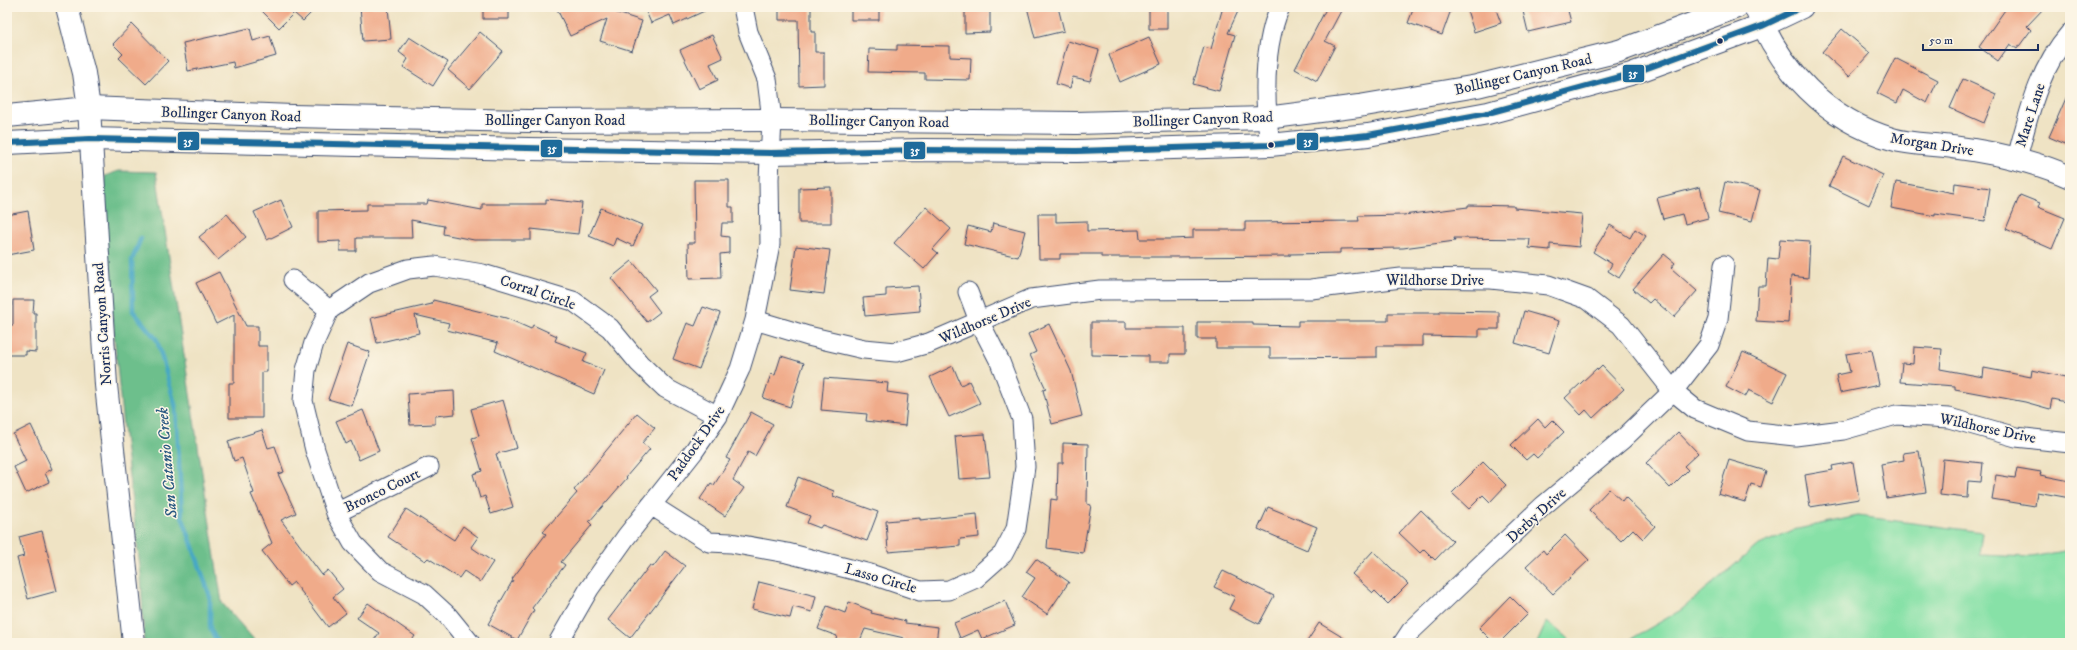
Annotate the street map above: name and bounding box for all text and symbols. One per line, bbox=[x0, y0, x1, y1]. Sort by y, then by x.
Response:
scale bar bbox=[1923, 26, 2038, 52]
text: 50 m bbox=[1929, 33, 1953, 48]
unlabelled marker bbox=[1715, 36, 1725, 46]
street label: Bollinger Canyon Road bbox=[1453, 49, 1594, 100]
line badge: 35 bbox=[1622, 64, 1645, 83]
text: 35 bbox=[1628, 67, 1638, 81]
street label: Mare Lane bbox=[2011, 81, 2050, 150]
street label: Bollinger Canyon Road bbox=[161, 103, 302, 126]
street label: Bollinger Canyon Road bbox=[1133, 108, 1274, 131]
street label: Bollinger Canyon Road bbox=[485, 111, 626, 130]
street label: Bollinger Canyon Road bbox=[809, 111, 950, 132]
street label: Morgan Drive bbox=[1889, 129, 1975, 160]
line badge: 35 bbox=[177, 131, 200, 151]
line badge: 35 bbox=[1296, 132, 1319, 151]
text: 35 bbox=[183, 135, 193, 149]
text: 35 bbox=[1303, 135, 1313, 149]
line badge: 35 bbox=[540, 139, 563, 158]
unlabelled marker bbox=[1266, 140, 1276, 150]
line badge: 35 bbox=[903, 141, 926, 160]
text: 35 bbox=[547, 142, 557, 156]
text: 35 bbox=[910, 144, 920, 158]
street label: Norris Canyon Road bbox=[89, 261, 116, 386]
street label: Corral Circle bbox=[497, 271, 578, 314]
street label: Wildhorse Drive bbox=[1385, 271, 1484, 290]
street label: Wildhorse Drive bbox=[935, 293, 1034, 349]
street label: Paddock Drive bbox=[663, 402, 729, 485]
water label: San Catanio Creek bbox=[152, 406, 182, 520]
street label: Wildhorse Drive bbox=[1937, 409, 2038, 448]
street label: Bronco Court bbox=[341, 464, 423, 517]
street label: Derby Drive bbox=[1503, 484, 1570, 547]
street label: Lasso Circle bbox=[843, 559, 919, 598]

